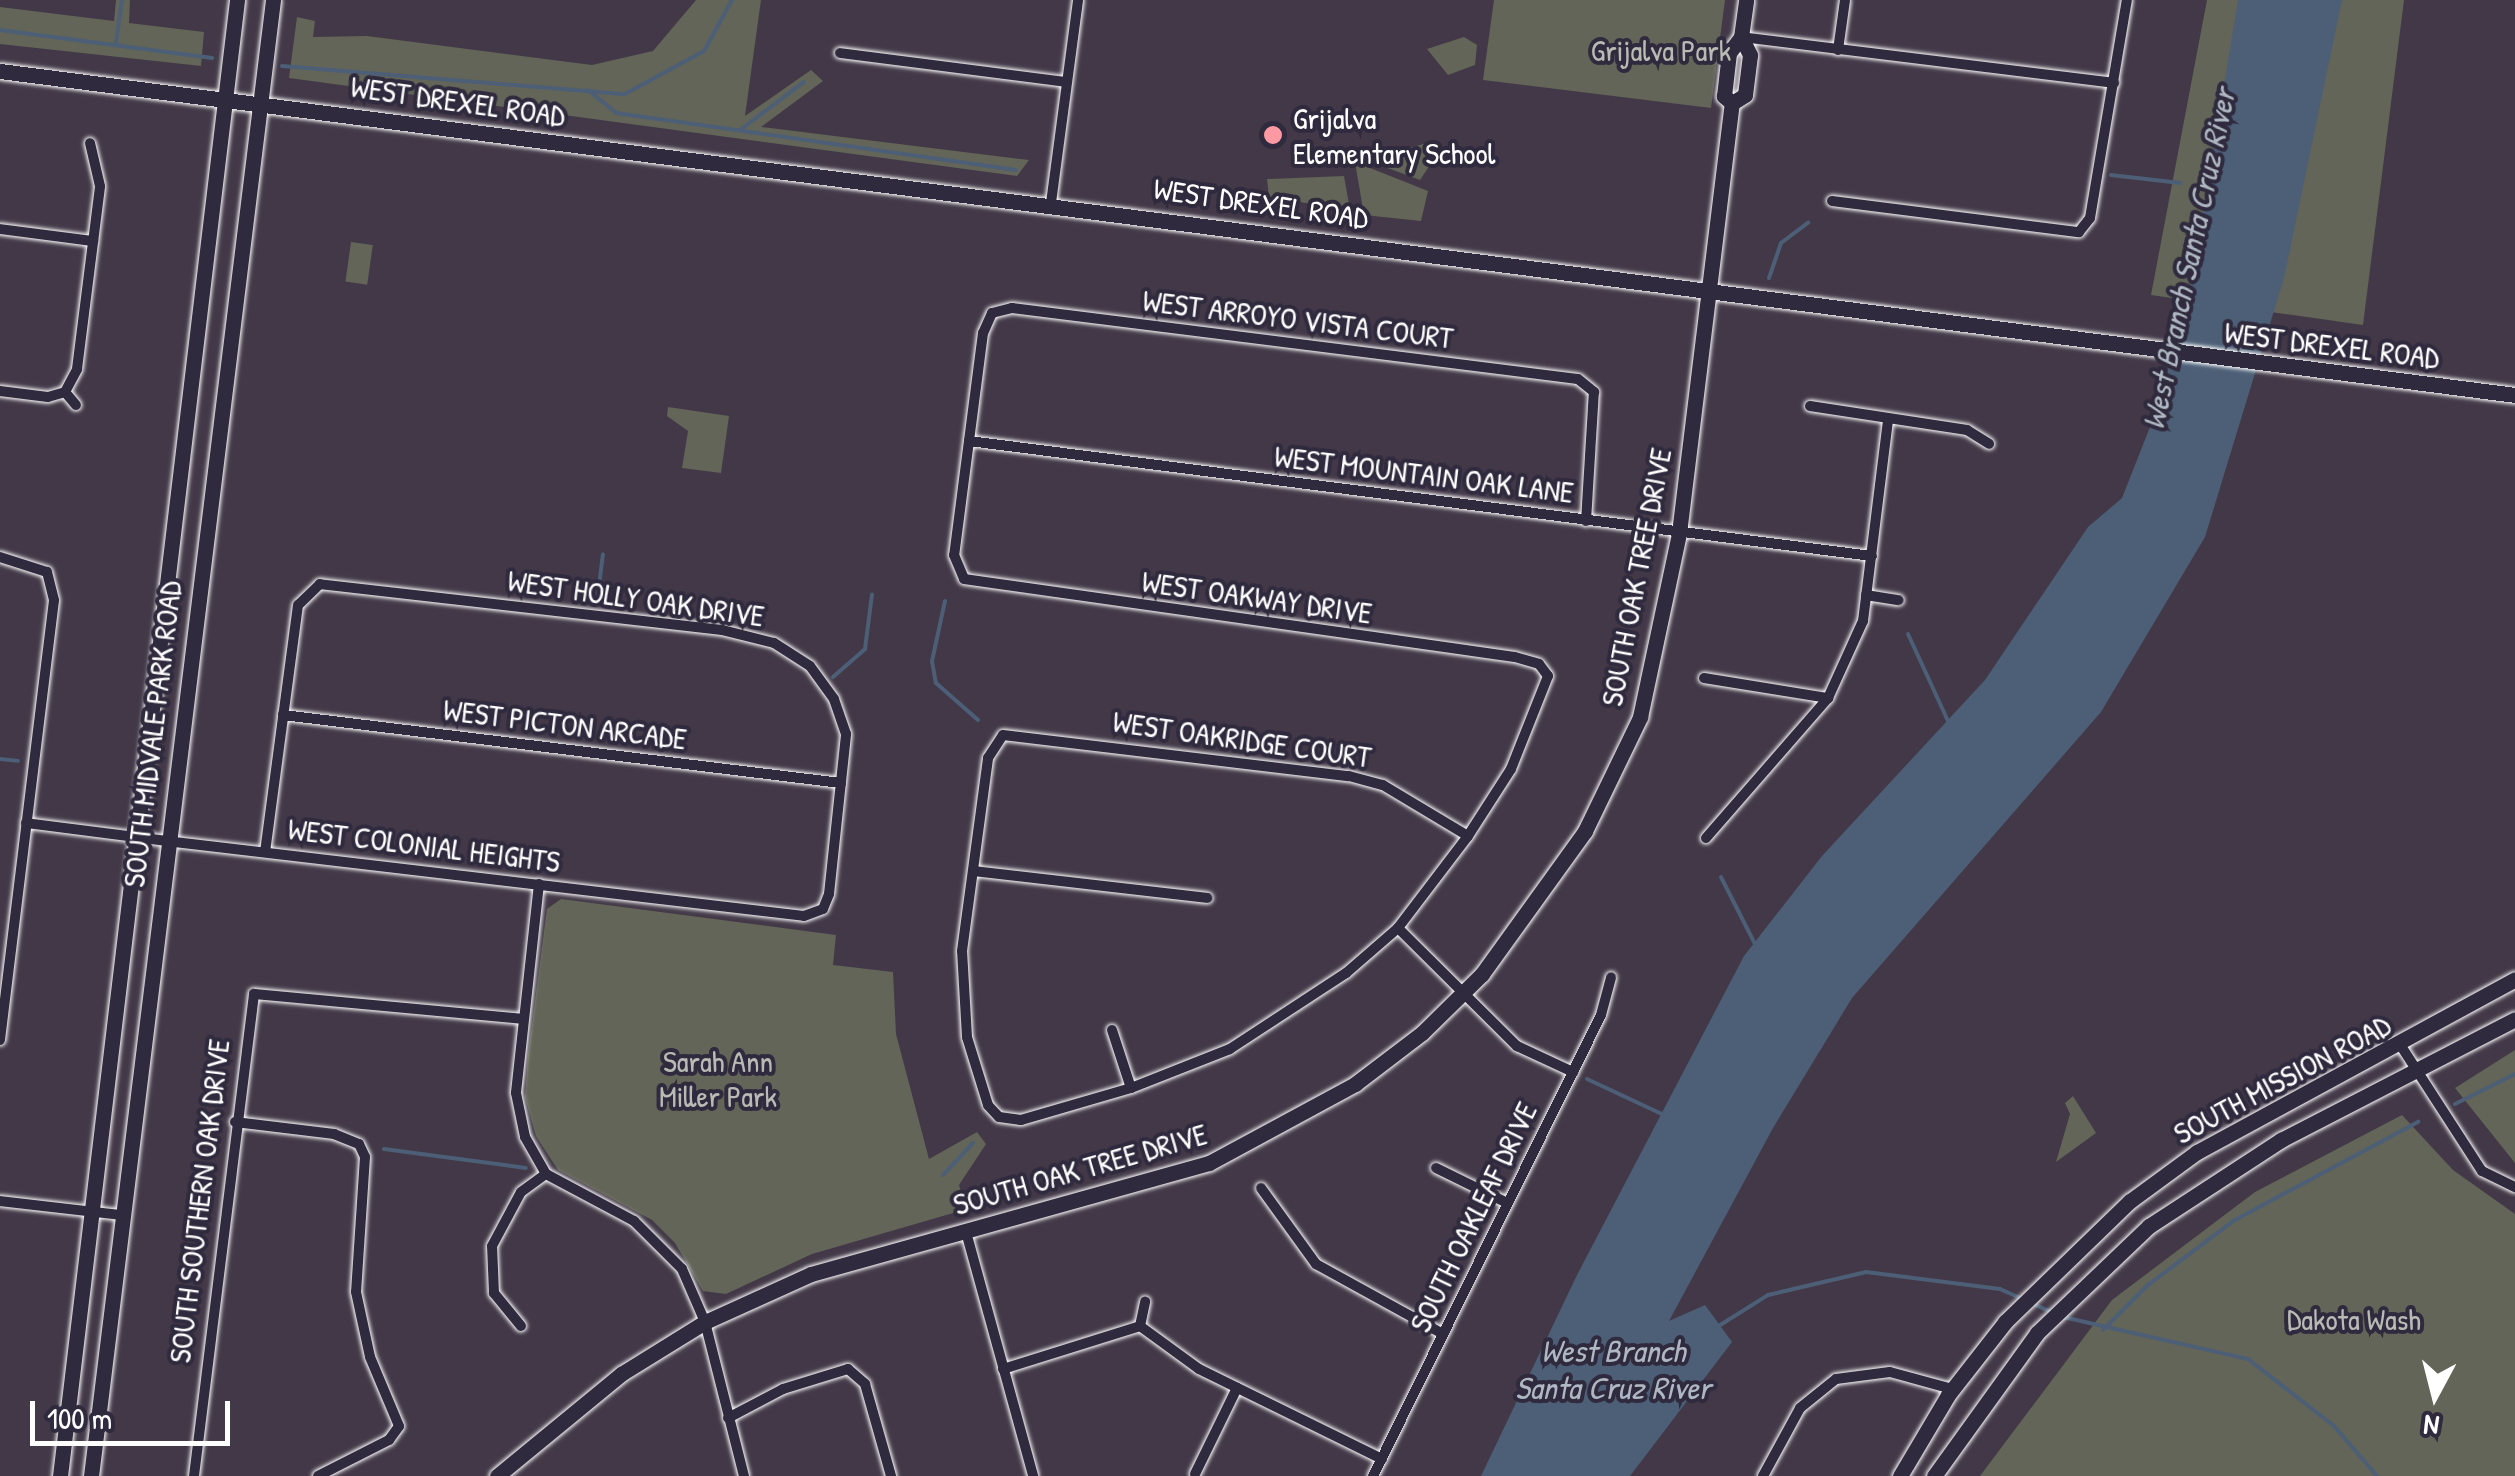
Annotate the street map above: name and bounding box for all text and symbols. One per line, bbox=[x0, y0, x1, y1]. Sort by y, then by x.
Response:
park label: Grijalva Park bbox=[1591, 32, 1731, 68]
street label: WEST DREXEL ROAD bbox=[348, 68, 568, 134]
water label: West Branch Santa Cruz River bbox=[2134, 85, 2244, 433]
place label: Grijalva Elementary School bbox=[1293, 100, 1495, 170]
marker: Grijalva Elementary School bbox=[1262, 124, 1284, 146]
street label: WEST DREXEL ROAD bbox=[1151, 170, 1371, 236]
street label: WEST ARROYO VISTA COURT bbox=[1141, 282, 1455, 356]
street label: WEST DREXEL ROAD bbox=[2223, 314, 2441, 376]
street label: WEST MOUNTAIN OAK LANE bbox=[1272, 438, 1576, 510]
street label: SOUTH OAK TREE DRIVE bbox=[1593, 445, 1679, 709]
street label: WEST HOLLY OAK DRIVE bbox=[505, 562, 767, 634]
street label: WEST OAKWAY DRIVE bbox=[1140, 563, 1374, 631]
street label: SOUTH MIDVALE PARK ROAD bbox=[115, 579, 189, 889]
street label: WEST PICTON ARCADE bbox=[441, 691, 689, 757]
street label: WEST OAKRIDGE COURT bbox=[1111, 703, 1373, 775]
street label: WEST COLONIAL HEIGHTS bbox=[286, 810, 562, 880]
street label: SOUTH MISSION ROAD bbox=[2168, 1007, 2396, 1151]
street label: SOUTH SOUTHERN OAK DRIVE bbox=[161, 1037, 237, 1365]
park label: Sarah Ann Miller Park bbox=[659, 1043, 777, 1114]
street label: SOUTH OAKLEAF DRIVE bbox=[1402, 1096, 1544, 1338]
street label: SOUTH OAK TREE DRIVE bbox=[949, 1116, 1211, 1222]
park label: Dakota Wash bbox=[2287, 1301, 2421, 1337]
water label: West Branch Santa Cruz River bbox=[1515, 1333, 1711, 1408]
north arrow bbox=[2385, 1346, 2485, 1446]
scale bar bbox=[35, 1381, 235, 1443]
text: 100 m bbox=[47, 1398, 112, 1438]
text: N bbox=[2422, 1406, 2441, 1446]

